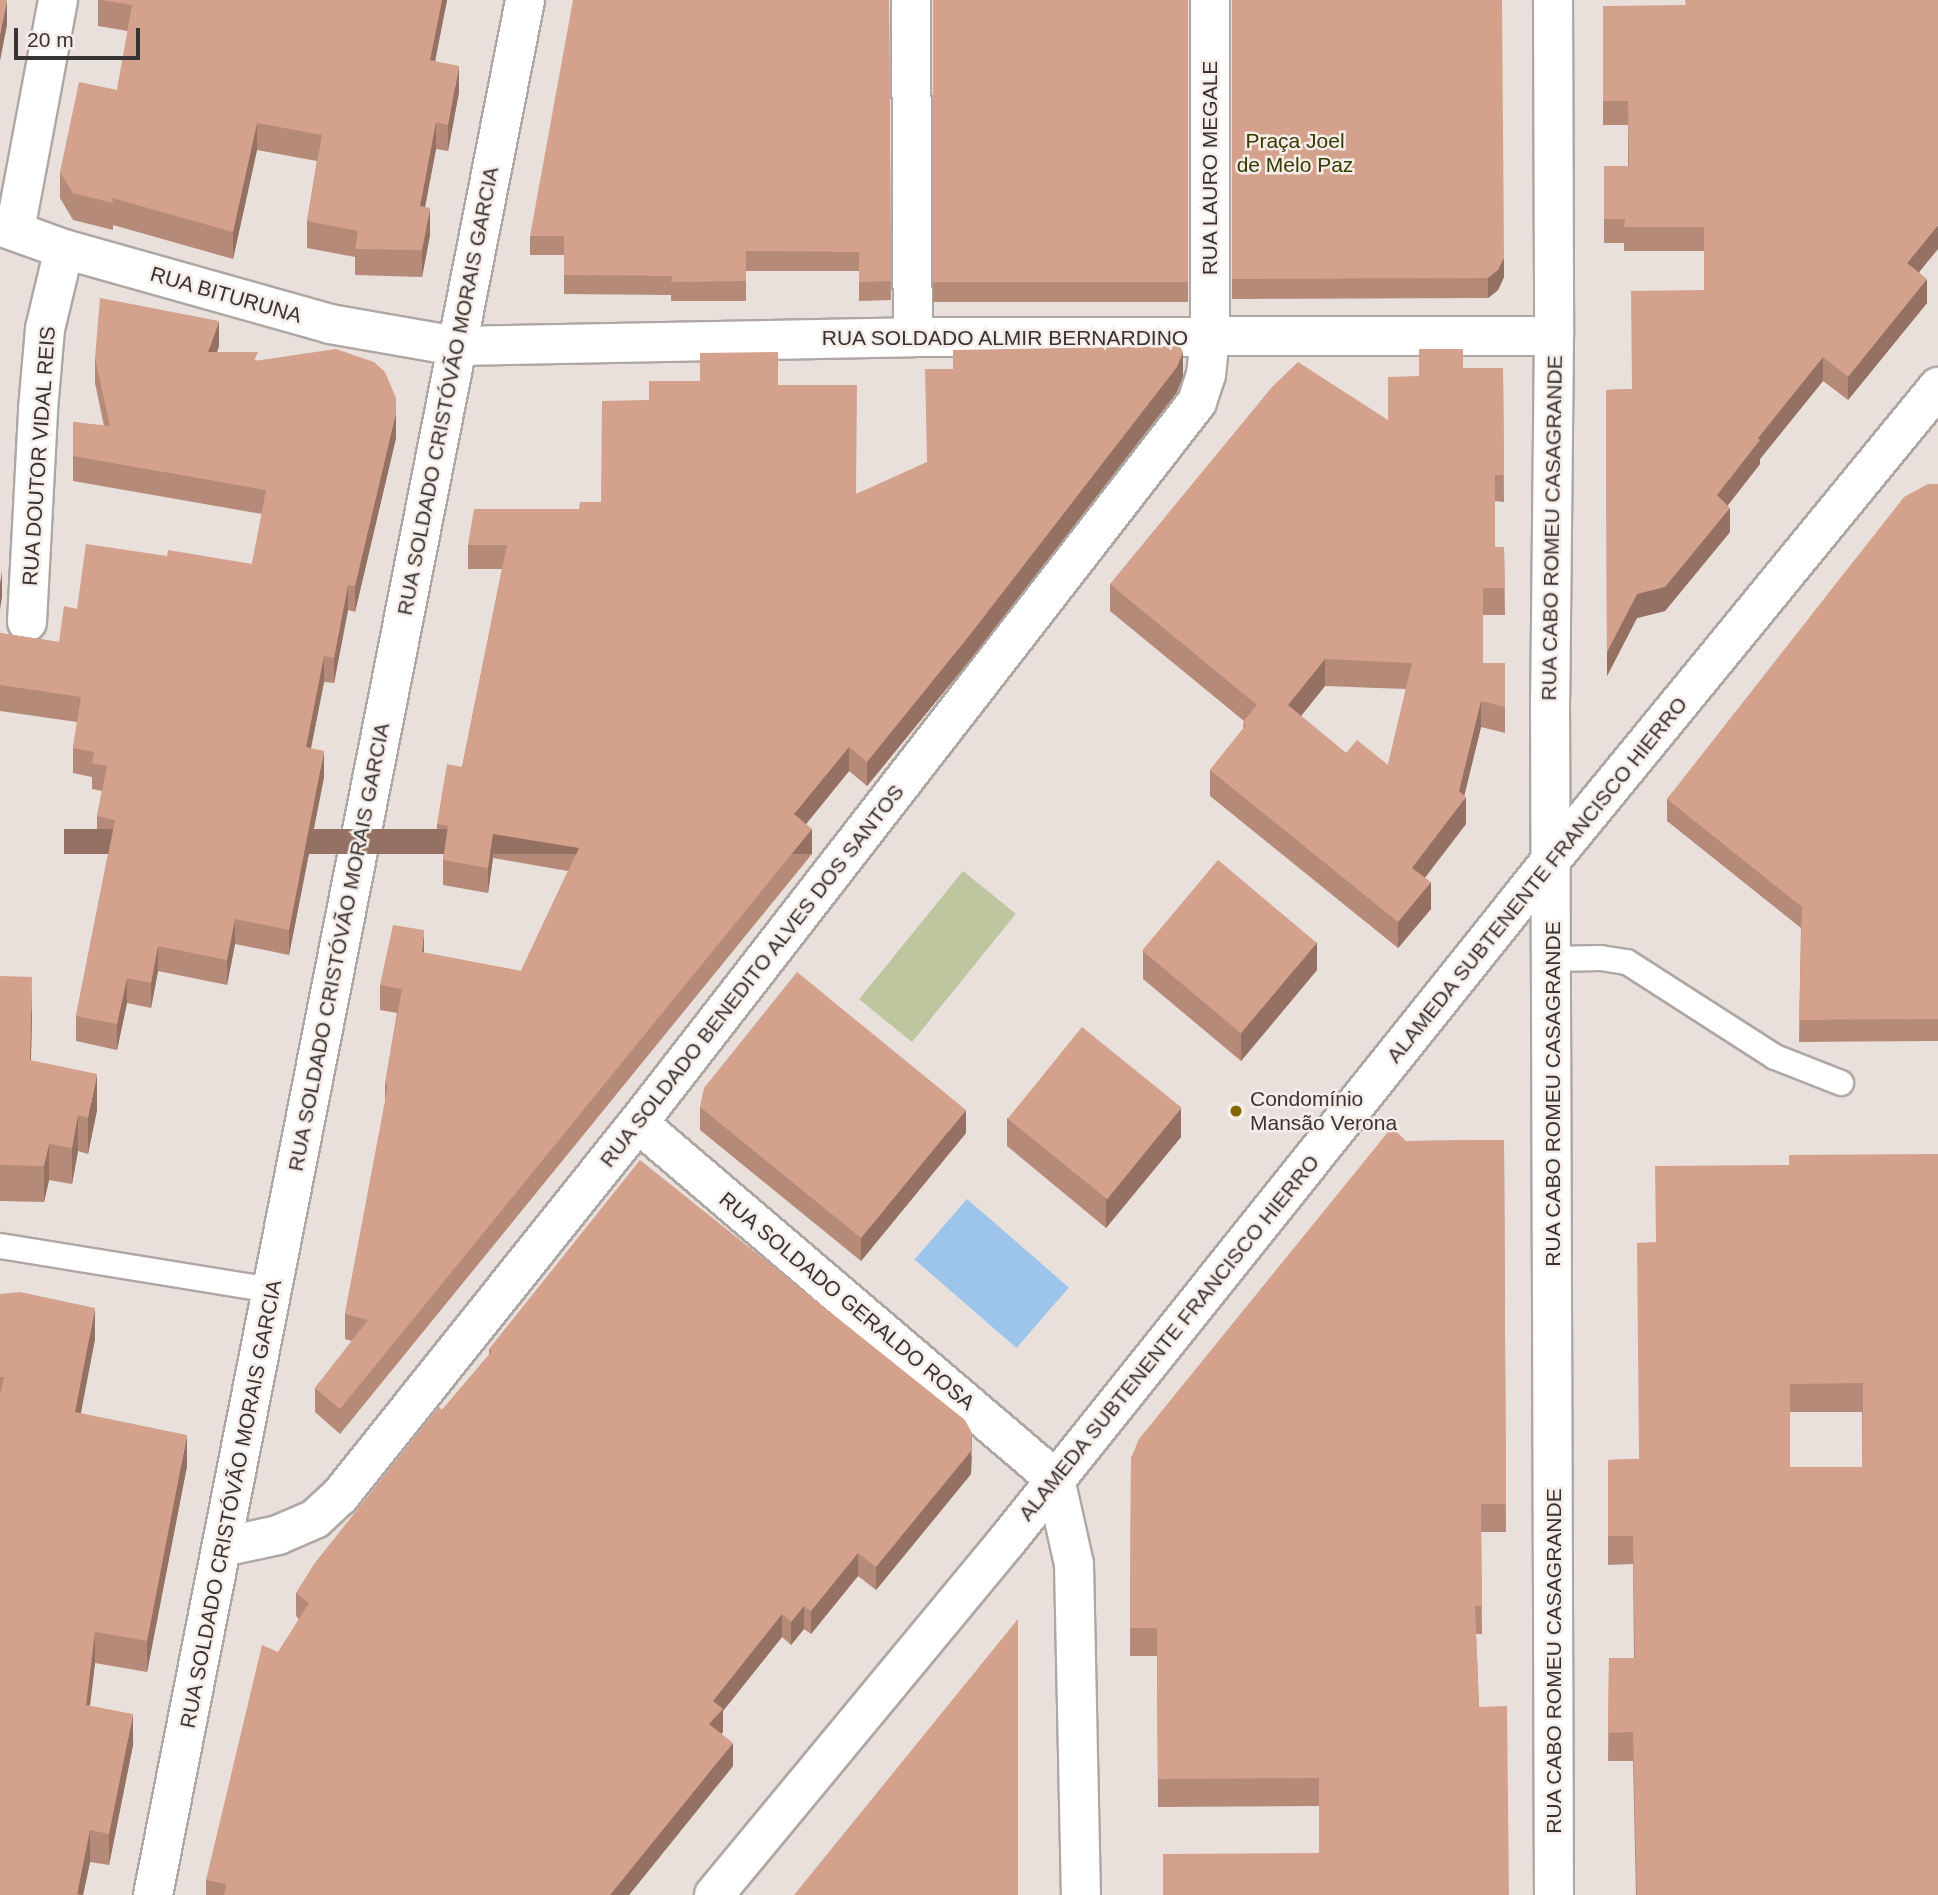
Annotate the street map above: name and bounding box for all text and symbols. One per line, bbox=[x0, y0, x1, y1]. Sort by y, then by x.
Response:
scale bar bbox=[18, 14, 144, 58]
text: 20 m bbox=[27, 28, 74, 51]
street label: RUA LAURO MEGALE bbox=[1197, 60, 1223, 276]
park label: Praça Joel de Melo Paz bbox=[1237, 128, 1353, 178]
street label: RUA SOLDADO CRISTÓVÃO MORAIS GARCIA bbox=[392, 164, 504, 618]
street label: RUA BITURUNA bbox=[147, 261, 305, 329]
street label: RUA DOUTOR VIDAL REIS bbox=[17, 324, 61, 588]
street label: RUA SOLDADO ALMIR BERNARDINO bbox=[821, 325, 1189, 351]
street label: RUA CABO ROMEU CASAGRANDE bbox=[1536, 355, 1568, 701]
street label: ALAMEDA SUBTENENTE FRANCISCO HIERRO bbox=[1381, 692, 1693, 1068]
street label: RUA SOLDADO CRISTÓVÃO MORAIS GARCIA bbox=[283, 720, 395, 1174]
street label: RUA SOLDADO BENEDITO ALVES DOS SANTOS bbox=[594, 779, 910, 1173]
street label: RUA CABO ROMEU CASAGRANDE bbox=[1540, 921, 1566, 1267]
place label: Condomínio Mansão Verona bbox=[1250, 1086, 1397, 1136]
marker: Condomínio Mansão Verona bbox=[1228, 1103, 1244, 1119]
street label: ALAMEDA SUBTENENTE FRANCISCO HIERRO bbox=[1013, 1150, 1325, 1526]
street label: RUA SOLDADO GERALDO ROSA bbox=[714, 1186, 980, 1416]
street label: RUA SOLDADO CRISTÓVÃO MORAIS GARCIA bbox=[175, 1277, 287, 1731]
street label: RUA CABO ROMEU CASAGRANDE bbox=[1541, 1488, 1567, 1834]

